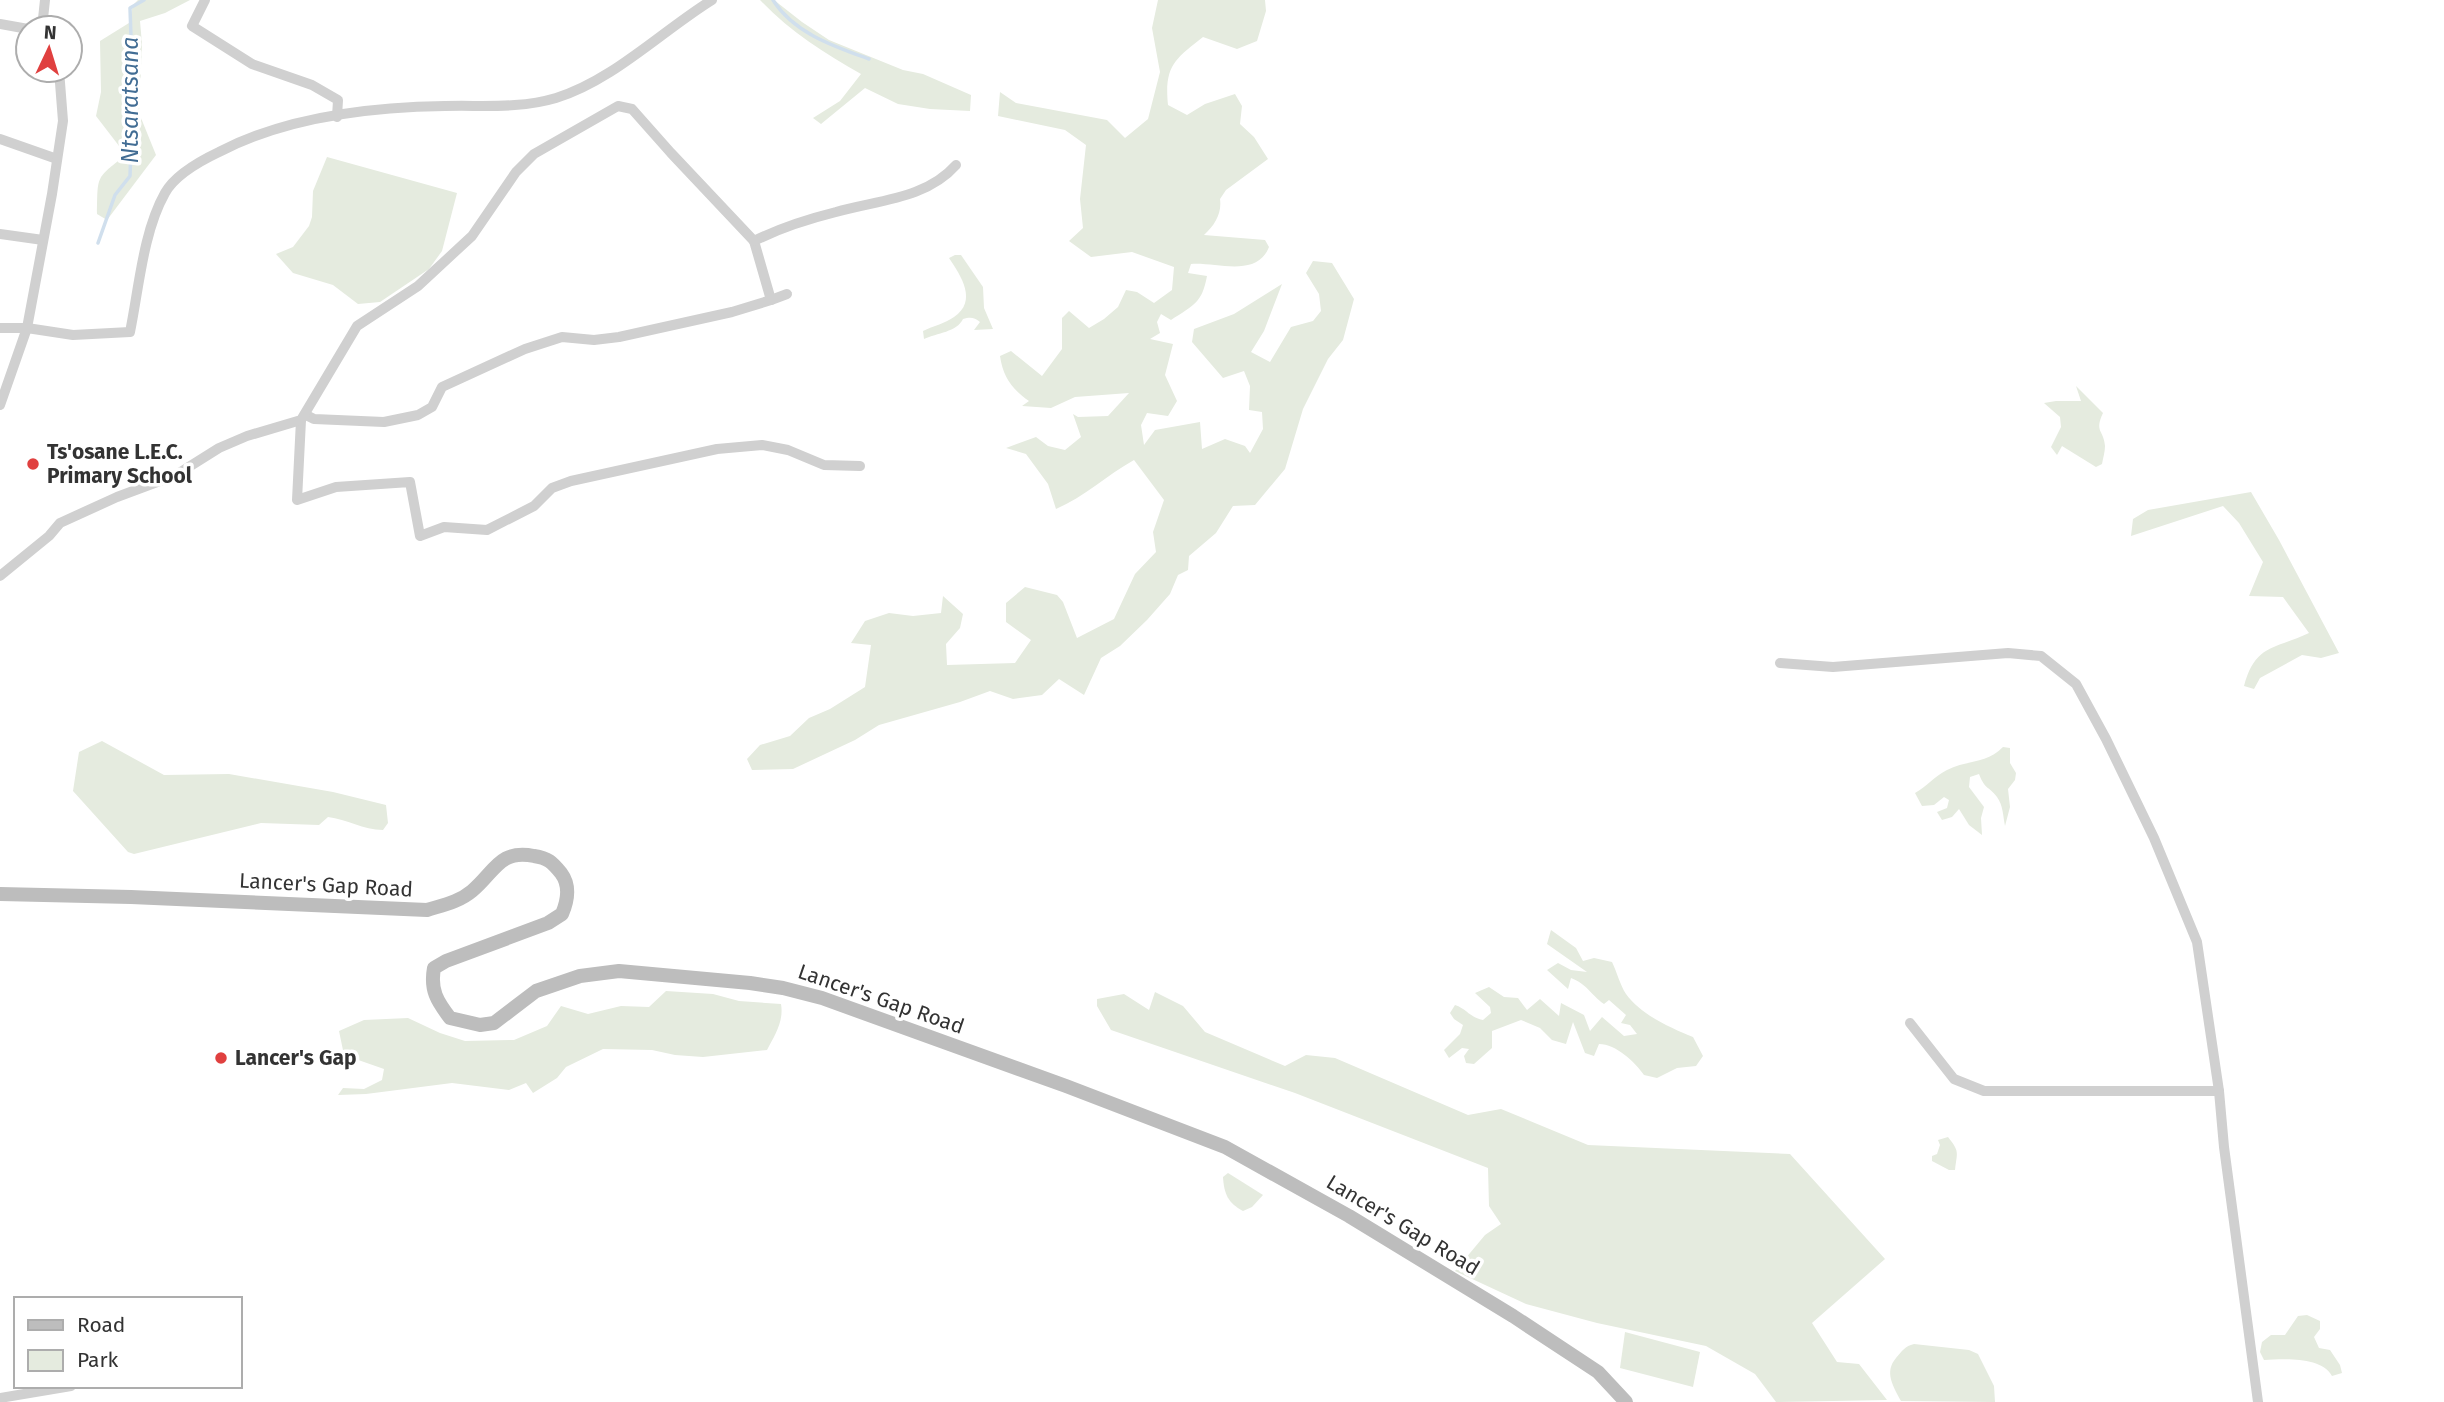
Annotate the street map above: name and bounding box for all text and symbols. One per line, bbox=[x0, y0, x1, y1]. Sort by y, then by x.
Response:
north arrow bbox=[14, 14, 84, 84]
text: N bbox=[43, 21, 57, 44]
water label: Ntsaratsana bbox=[116, 37, 144, 163]
place label: Ts'osane L.E.C. Primary School bbox=[47, 439, 193, 489]
marker: Ts'osane L.E.C. Primary School bbox=[25, 456, 41, 472]
street label: Lancer's Gap Road bbox=[238, 867, 414, 903]
street label: Lancer's Gap Road bbox=[794, 958, 968, 1040]
place label: Lancer's Gap bbox=[235, 1045, 357, 1071]
marker: Lancer's Gap bbox=[213, 1050, 229, 1066]
street label: Lancer's Gap Road bbox=[1322, 1169, 1484, 1281]
legend bbox=[14, 1297, 242, 1388]
text: Road bbox=[77, 1312, 125, 1338]
text: Park bbox=[77, 1347, 119, 1373]

